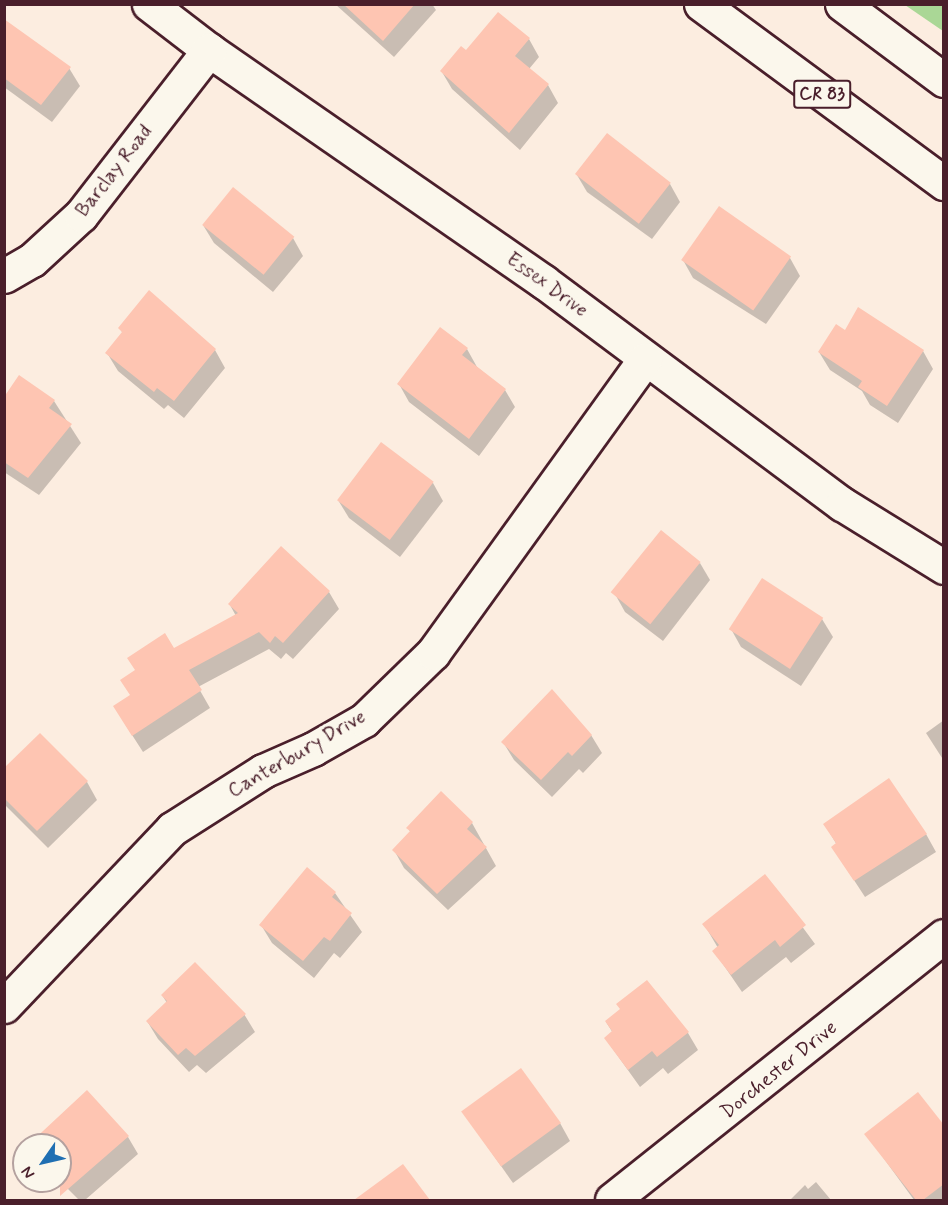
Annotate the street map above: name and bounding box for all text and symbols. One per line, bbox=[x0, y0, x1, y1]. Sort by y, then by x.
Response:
road number: CR 83 bbox=[792, 79, 852, 109]
street label: Barclay Road bbox=[71, 120, 157, 222]
street label: Essex Drive bbox=[502, 247, 592, 323]
street label: Canterbury Drive bbox=[224, 705, 370, 803]
street label: Dorchester Drive bbox=[716, 1016, 842, 1124]
north arrow bbox=[12, 1133, 72, 1193]
text: N bbox=[17, 1162, 40, 1183]

